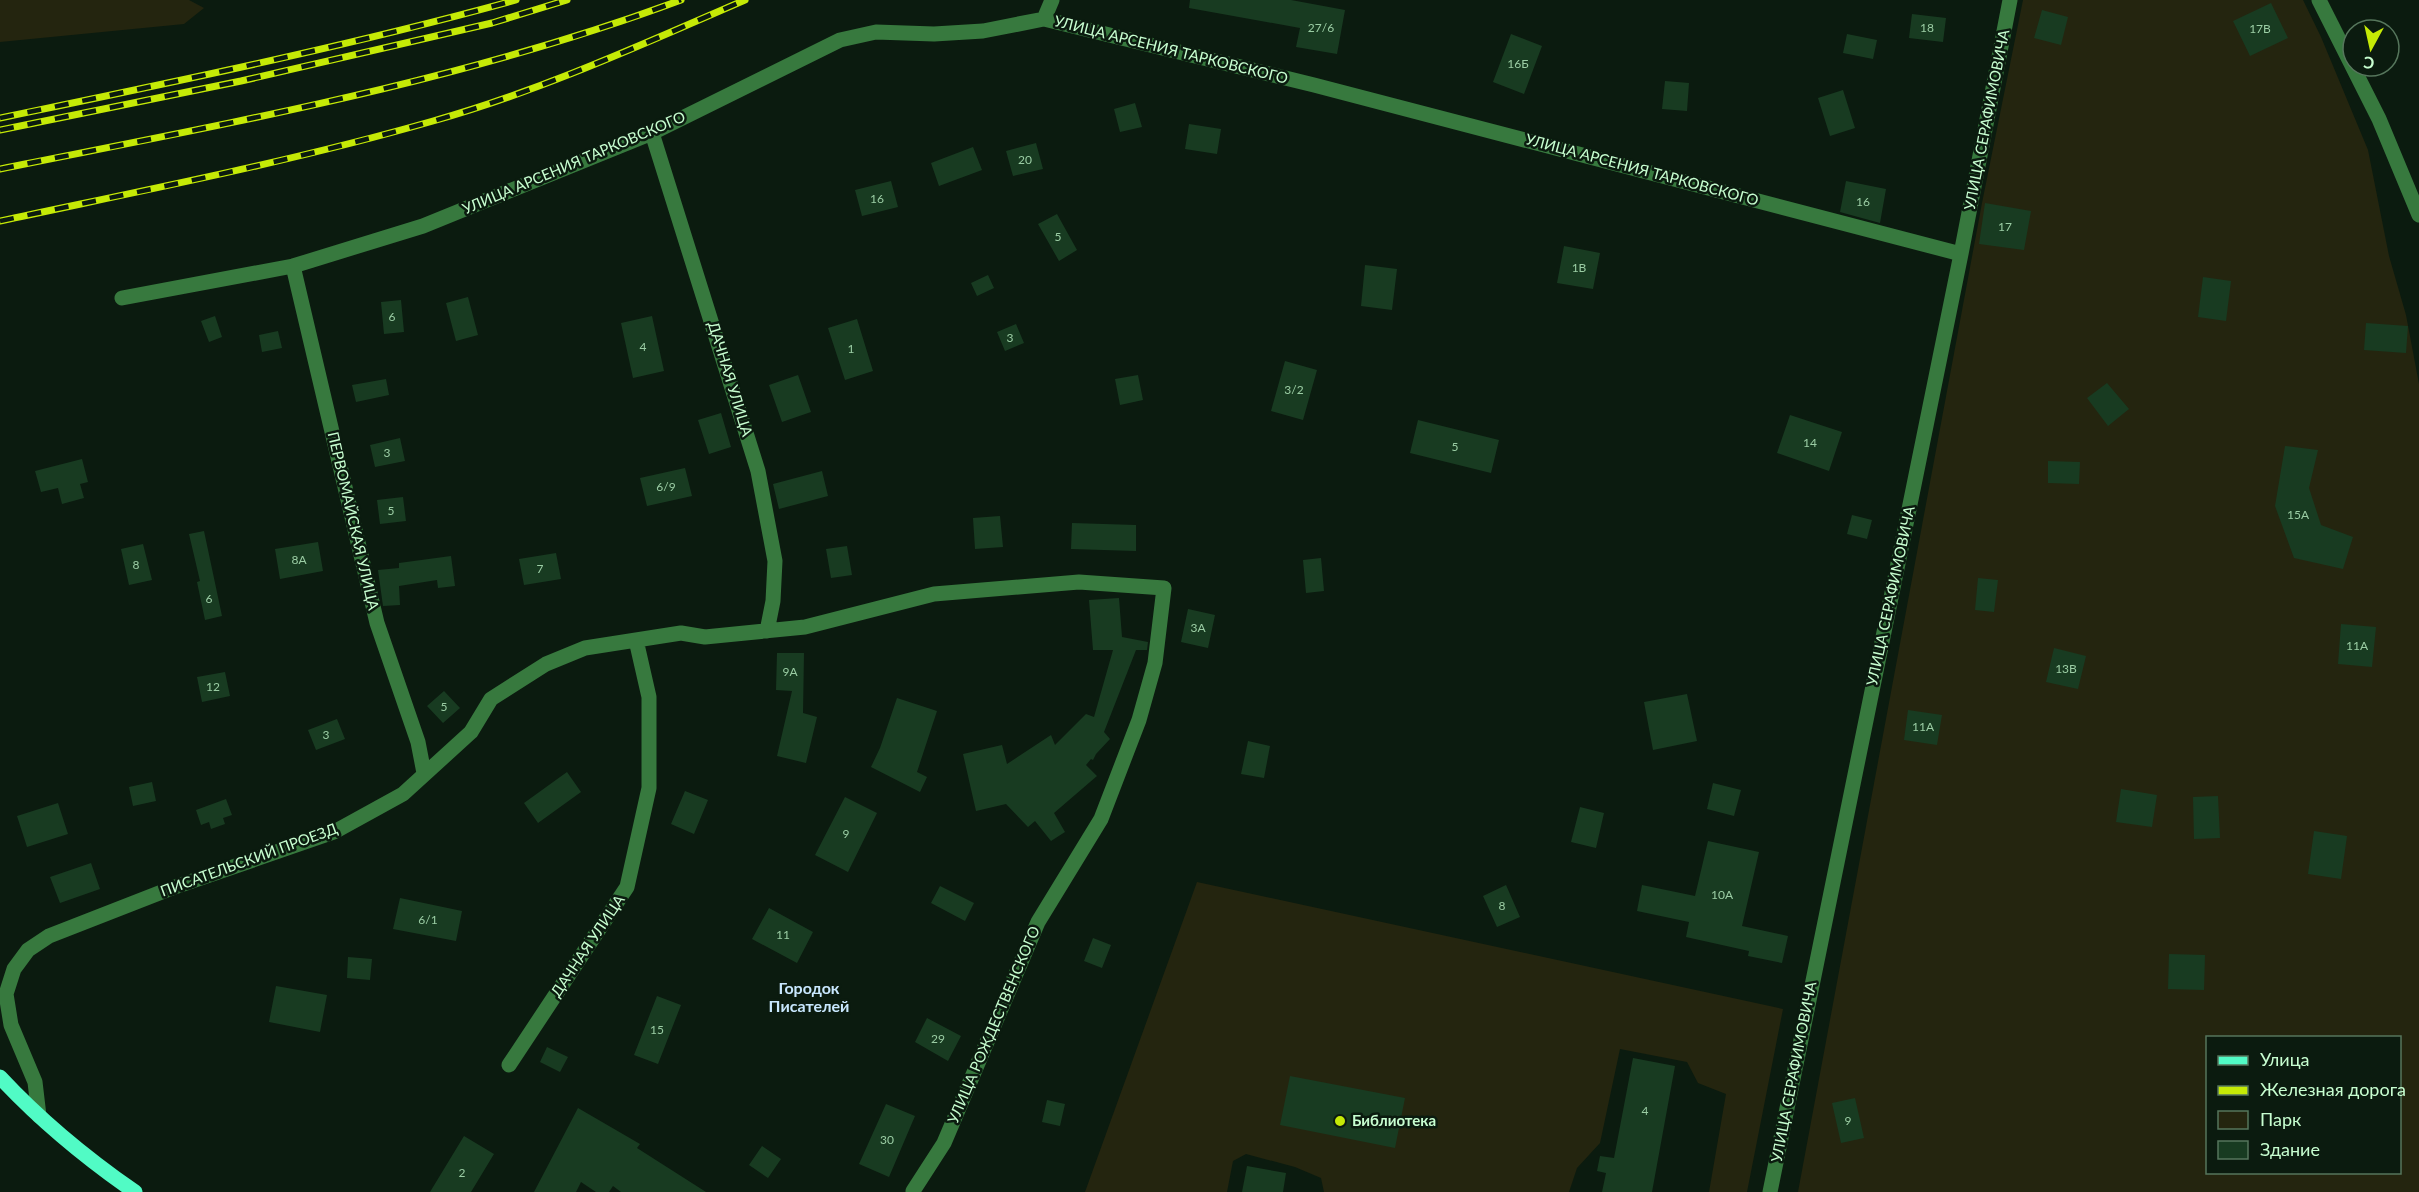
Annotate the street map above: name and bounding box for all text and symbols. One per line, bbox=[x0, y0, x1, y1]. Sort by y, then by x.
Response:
street label: УЛИЦА АРСЕНИЯ ТАРКОВСКОГО bbox=[1052, 11, 1290, 87]
north arrow bbox=[2341, 18, 2401, 78]
house number: 27/6 bbox=[1308, 20, 1334, 35]
house number: 18 bbox=[1920, 20, 1934, 35]
house number: 17В bbox=[2249, 21, 2271, 36]
street label: УЛИЦА СЕРАФИМОВИЧА bbox=[1960, 27, 2013, 212]
text: С bbox=[2362, 53, 2375, 73]
house number: 16Б bbox=[1507, 56, 1529, 71]
street label: УЛИЦА АРСЕНИЯ ТАРКОВСКОГО bbox=[459, 107, 688, 217]
street label: УЛИЦА АРСЕНИЯ ТАРКОВСКОГО bbox=[1524, 129, 1761, 209]
house number: 20 bbox=[1018, 152, 1032, 167]
house number: 16 bbox=[870, 191, 884, 206]
house number: 16 bbox=[1856, 194, 1870, 209]
house number: 17 bbox=[1998, 219, 2012, 234]
house number: 5 bbox=[1055, 229, 1062, 244]
house number: 1В bbox=[1572, 260, 1587, 275]
house number: 6 bbox=[389, 309, 396, 324]
street label: ДАЧНАЯ УЛИЦА bbox=[705, 319, 757, 439]
house number: 3 bbox=[1007, 330, 1014, 345]
house number: 4 bbox=[640, 339, 647, 354]
house number: 1 bbox=[848, 341, 855, 356]
house number: 3/2 bbox=[1284, 382, 1304, 397]
street label: ПЕРВОМАЙСКАЯ УЛИЦА bbox=[325, 430, 383, 613]
house number: 14 bbox=[1803, 435, 1817, 450]
house number: 5 bbox=[1452, 439, 1459, 454]
house number: 3 bbox=[384, 445, 391, 460]
house number: 6/9 bbox=[656, 479, 676, 494]
house number: 5 bbox=[388, 503, 395, 518]
street label: УЛИЦА СЕРАФИМОВИЧА bbox=[1862, 503, 1918, 687]
house number: 15А bbox=[2287, 507, 2310, 522]
house number: 8А bbox=[291, 552, 307, 567]
house number: 8 bbox=[133, 557, 140, 572]
house number: 7 bbox=[537, 561, 544, 576]
house number: 6 bbox=[206, 591, 213, 606]
house number: 3А bbox=[1190, 620, 1206, 635]
house number: 11А bbox=[2346, 638, 2369, 653]
house number: 13В bbox=[2055, 661, 2077, 676]
house number: 9А bbox=[782, 664, 798, 679]
house number: 12 bbox=[206, 679, 220, 694]
house number: 5 bbox=[441, 699, 448, 714]
house number: 11А bbox=[1912, 719, 1935, 734]
house number: 3 bbox=[323, 727, 330, 742]
street label: ПИСАТЕЛЬСКИЙ ПРОЕЗД bbox=[158, 819, 340, 899]
house number: 9 bbox=[843, 826, 850, 841]
house number: 10А bbox=[1711, 887, 1734, 902]
street label: ДАЧНАЯ УЛИЦА bbox=[546, 890, 628, 1000]
house number: 8 bbox=[1499, 898, 1506, 913]
house number: 6/1 bbox=[418, 912, 438, 927]
street label: УЛИЦА РОЖДЕСТВЕНСКОГО bbox=[943, 923, 1043, 1126]
house number: 11 bbox=[776, 927, 790, 942]
district label: Городок Писателей bbox=[769, 978, 849, 1015]
street label: УЛИЦА СЕРАФИМОВИЧА bbox=[1767, 979, 1820, 1164]
house number: 15 bbox=[650, 1022, 664, 1037]
house number: 29 bbox=[931, 1031, 945, 1046]
legend bbox=[2206, 1036, 2401, 1174]
text: Улица bbox=[2260, 1048, 2310, 1070]
text: Железная дорога bbox=[2260, 1078, 2406, 1100]
house number: 4 bbox=[1642, 1103, 1649, 1118]
text: Парк bbox=[2260, 1108, 2302, 1130]
place label: Библиотека bbox=[1352, 1111, 1436, 1129]
house number: 9 bbox=[1845, 1113, 1852, 1128]
marker: Библиотека bbox=[1333, 1114, 1347, 1128]
house number: 30 bbox=[880, 1132, 894, 1147]
text: Здание bbox=[2260, 1138, 2320, 1160]
house number: 2 bbox=[459, 1165, 466, 1180]

